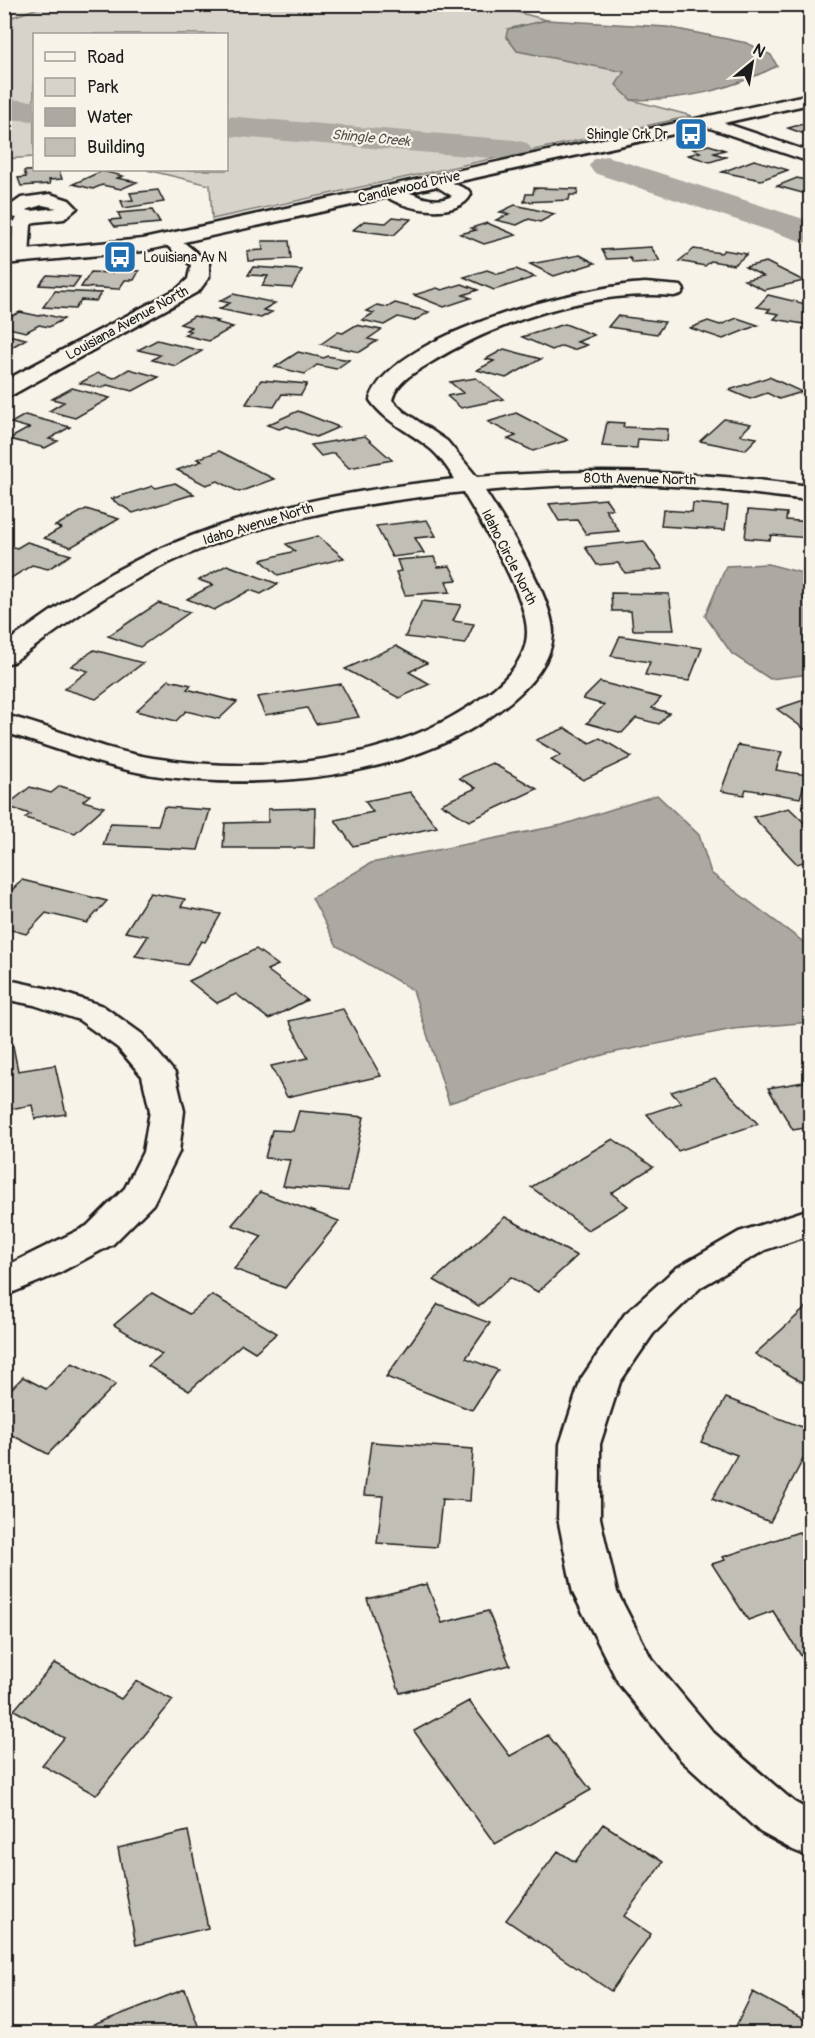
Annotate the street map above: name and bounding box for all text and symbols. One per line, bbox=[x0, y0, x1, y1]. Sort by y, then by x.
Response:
legend bbox=[33, 33, 228, 171]
north arrow bbox=[722, 33, 782, 93]
text: N bbox=[749, 40, 769, 62]
text: Road bbox=[87, 46, 124, 69]
text: Park bbox=[87, 76, 119, 99]
text: Water bbox=[87, 106, 133, 129]
bus stop icon: Shingle Crk Dr bbox=[673, 116, 709, 152]
water label: Shingle Creek bbox=[331, 126, 412, 150]
place label: Shingle Crk Dr bbox=[586, 126, 668, 143]
text: Building bbox=[87, 136, 145, 159]
street label: Candlewood Drive bbox=[356, 167, 462, 207]
bus stop icon: Louisiana Av N bbox=[102, 239, 138, 275]
place label: Louisiana Av N bbox=[143, 249, 227, 266]
street label: Louisiana Avenue North bbox=[63, 282, 191, 364]
street label: 80th Avenue North bbox=[584, 470, 696, 488]
street label: Idaho Avenue North bbox=[201, 499, 315, 549]
street label: Idaho Circle North bbox=[478, 506, 540, 608]

